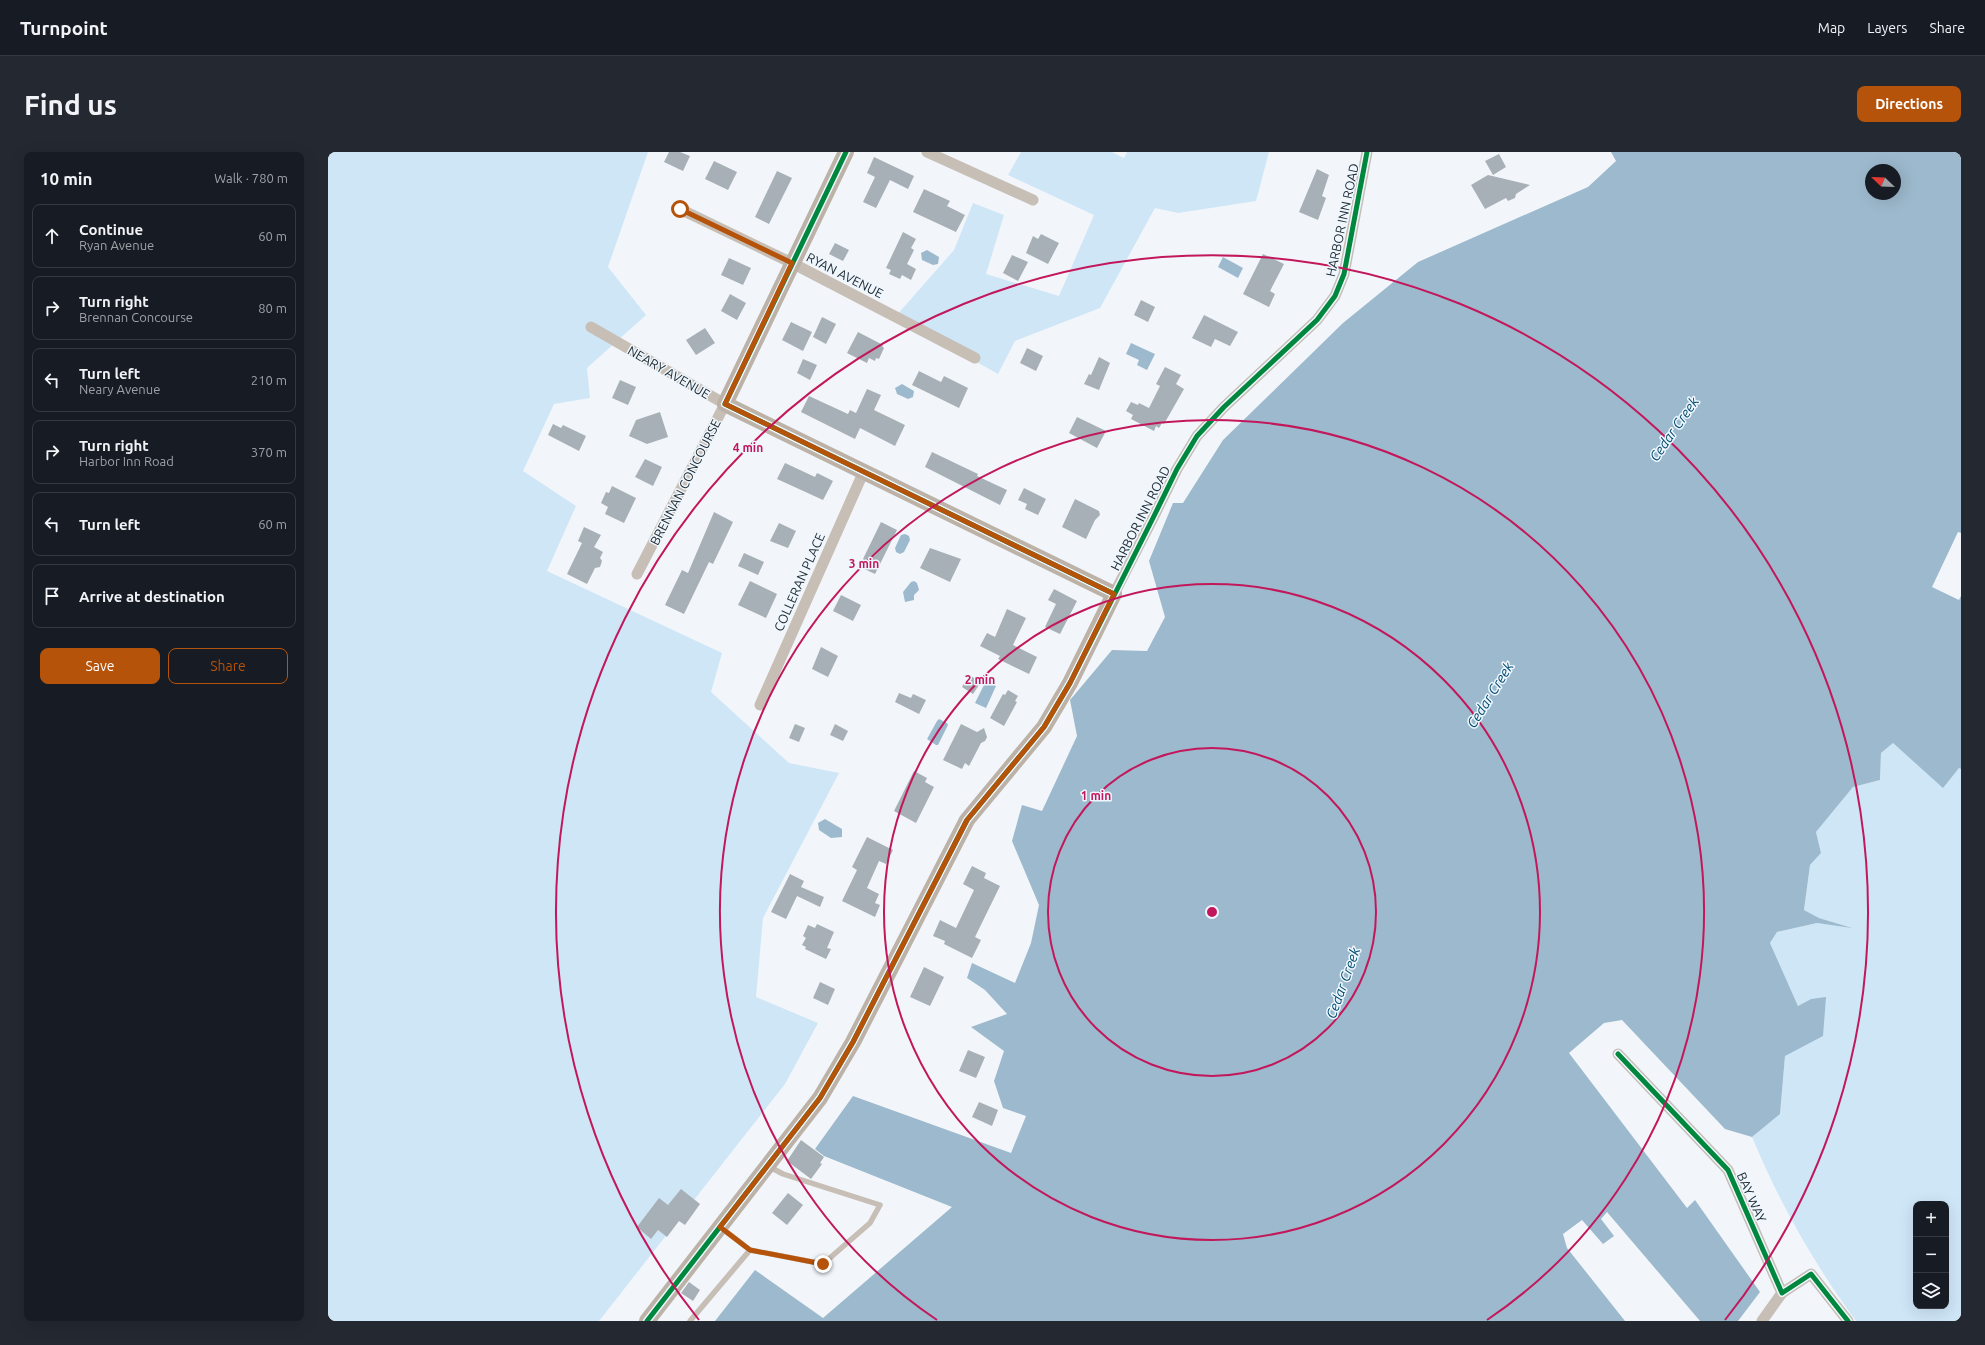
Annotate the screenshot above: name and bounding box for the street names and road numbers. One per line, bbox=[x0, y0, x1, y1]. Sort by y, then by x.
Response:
street label: HARBOR INN ROAD bbox=[1323, 162, 1361, 278]
street label: RYAN AVENUE bbox=[804, 250, 886, 300]
street label: NEARY AVENUE bbox=[625, 343, 713, 401]
street label: BRENNAN CONCOURSE bbox=[647, 417, 723, 547]
street label: HARBOR INN ROAD bbox=[1108, 463, 1172, 573]
street label: COLLERAN PLACE bbox=[771, 531, 827, 633]
street label: BAY WAY bbox=[1735, 1170, 1769, 1225]

